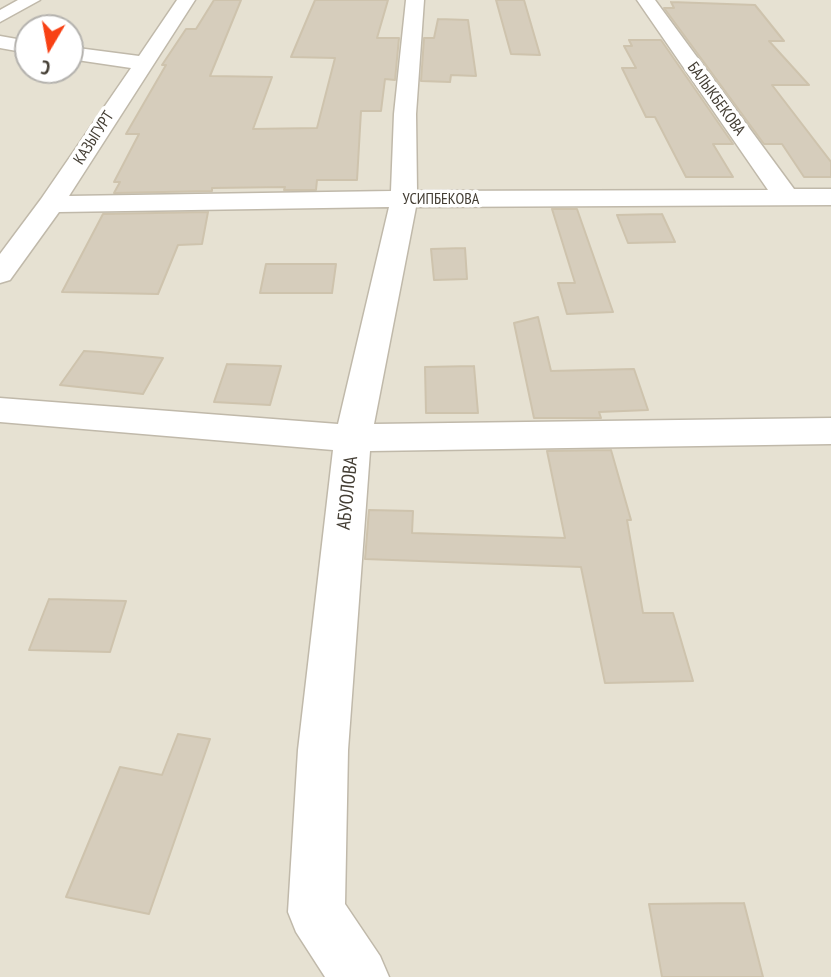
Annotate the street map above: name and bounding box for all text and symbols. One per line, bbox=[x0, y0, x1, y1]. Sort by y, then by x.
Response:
north arrow bbox=[14, 14, 84, 84]
text: С bbox=[39, 55, 52, 80]
street label: БАЛЫКБЕКОВА bbox=[683, 59, 749, 139]
street label: КАЗЫГУРТ bbox=[70, 108, 118, 168]
street label: УСИПБЕКОВА bbox=[403, 189, 479, 209]
street label: АБУОЛОВА bbox=[333, 455, 363, 531]

